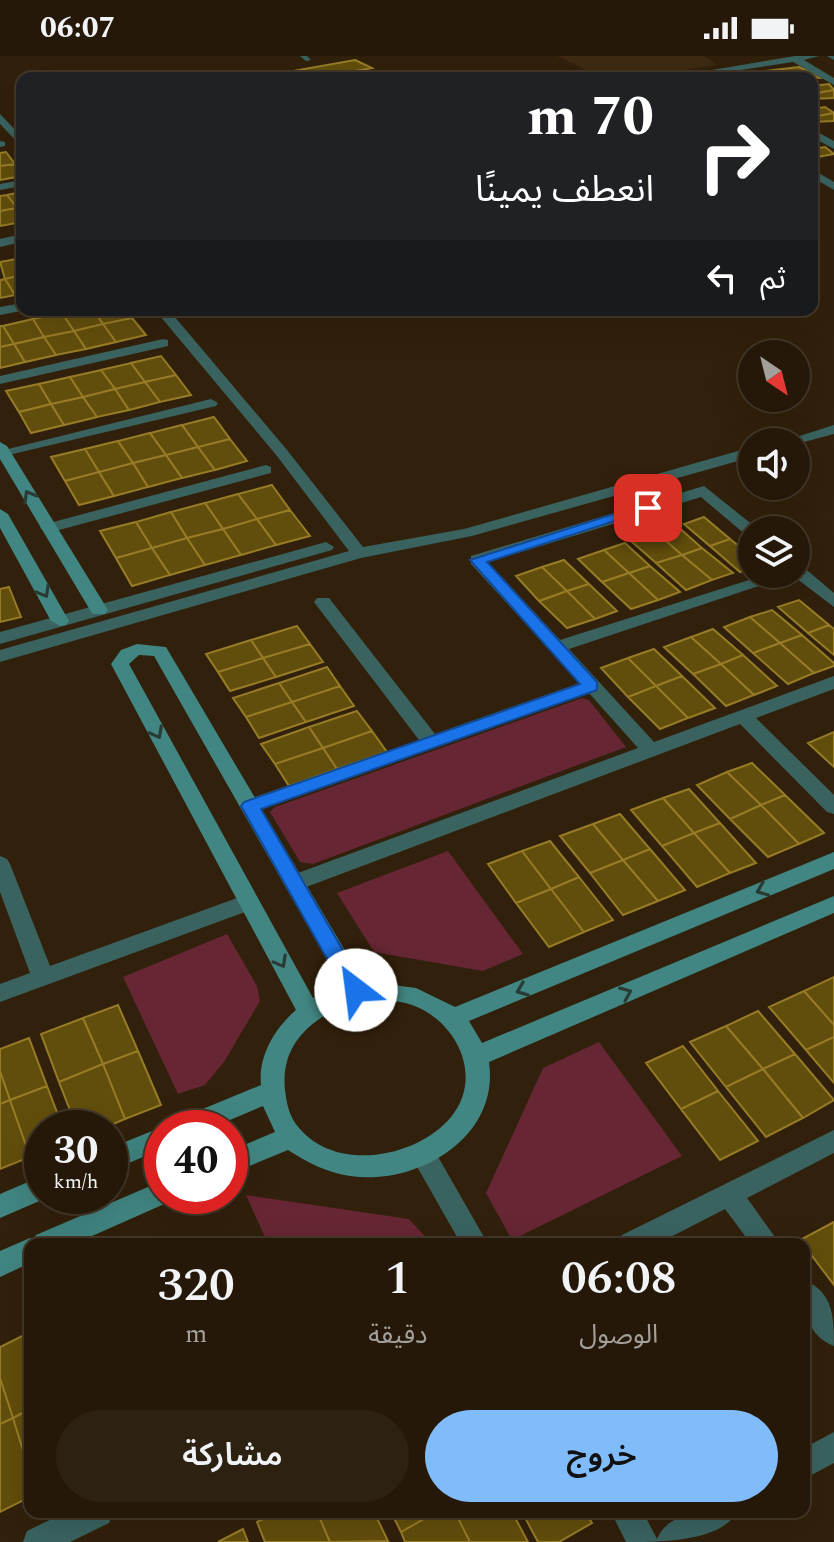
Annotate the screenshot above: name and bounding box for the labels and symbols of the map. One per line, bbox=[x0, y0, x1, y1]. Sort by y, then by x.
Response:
north arrow bbox=[738, 340, 810, 412]
pin bbox=[614, 474, 682, 542]
one-way arrow bbox=[23, 490, 39, 505]
one-way arrow bbox=[34, 584, 49, 598]
one-way arrow bbox=[147, 725, 162, 739]
one-way arrow bbox=[756, 881, 770, 897]
position arrow bbox=[314, 948, 398, 1032]
one-way arrow bbox=[271, 953, 286, 968]
one-way arrow bbox=[516, 980, 530, 996]
one-way arrow bbox=[618, 986, 632, 1002]
speed limit sign: 40 bbox=[144, 1110, 248, 1214]

